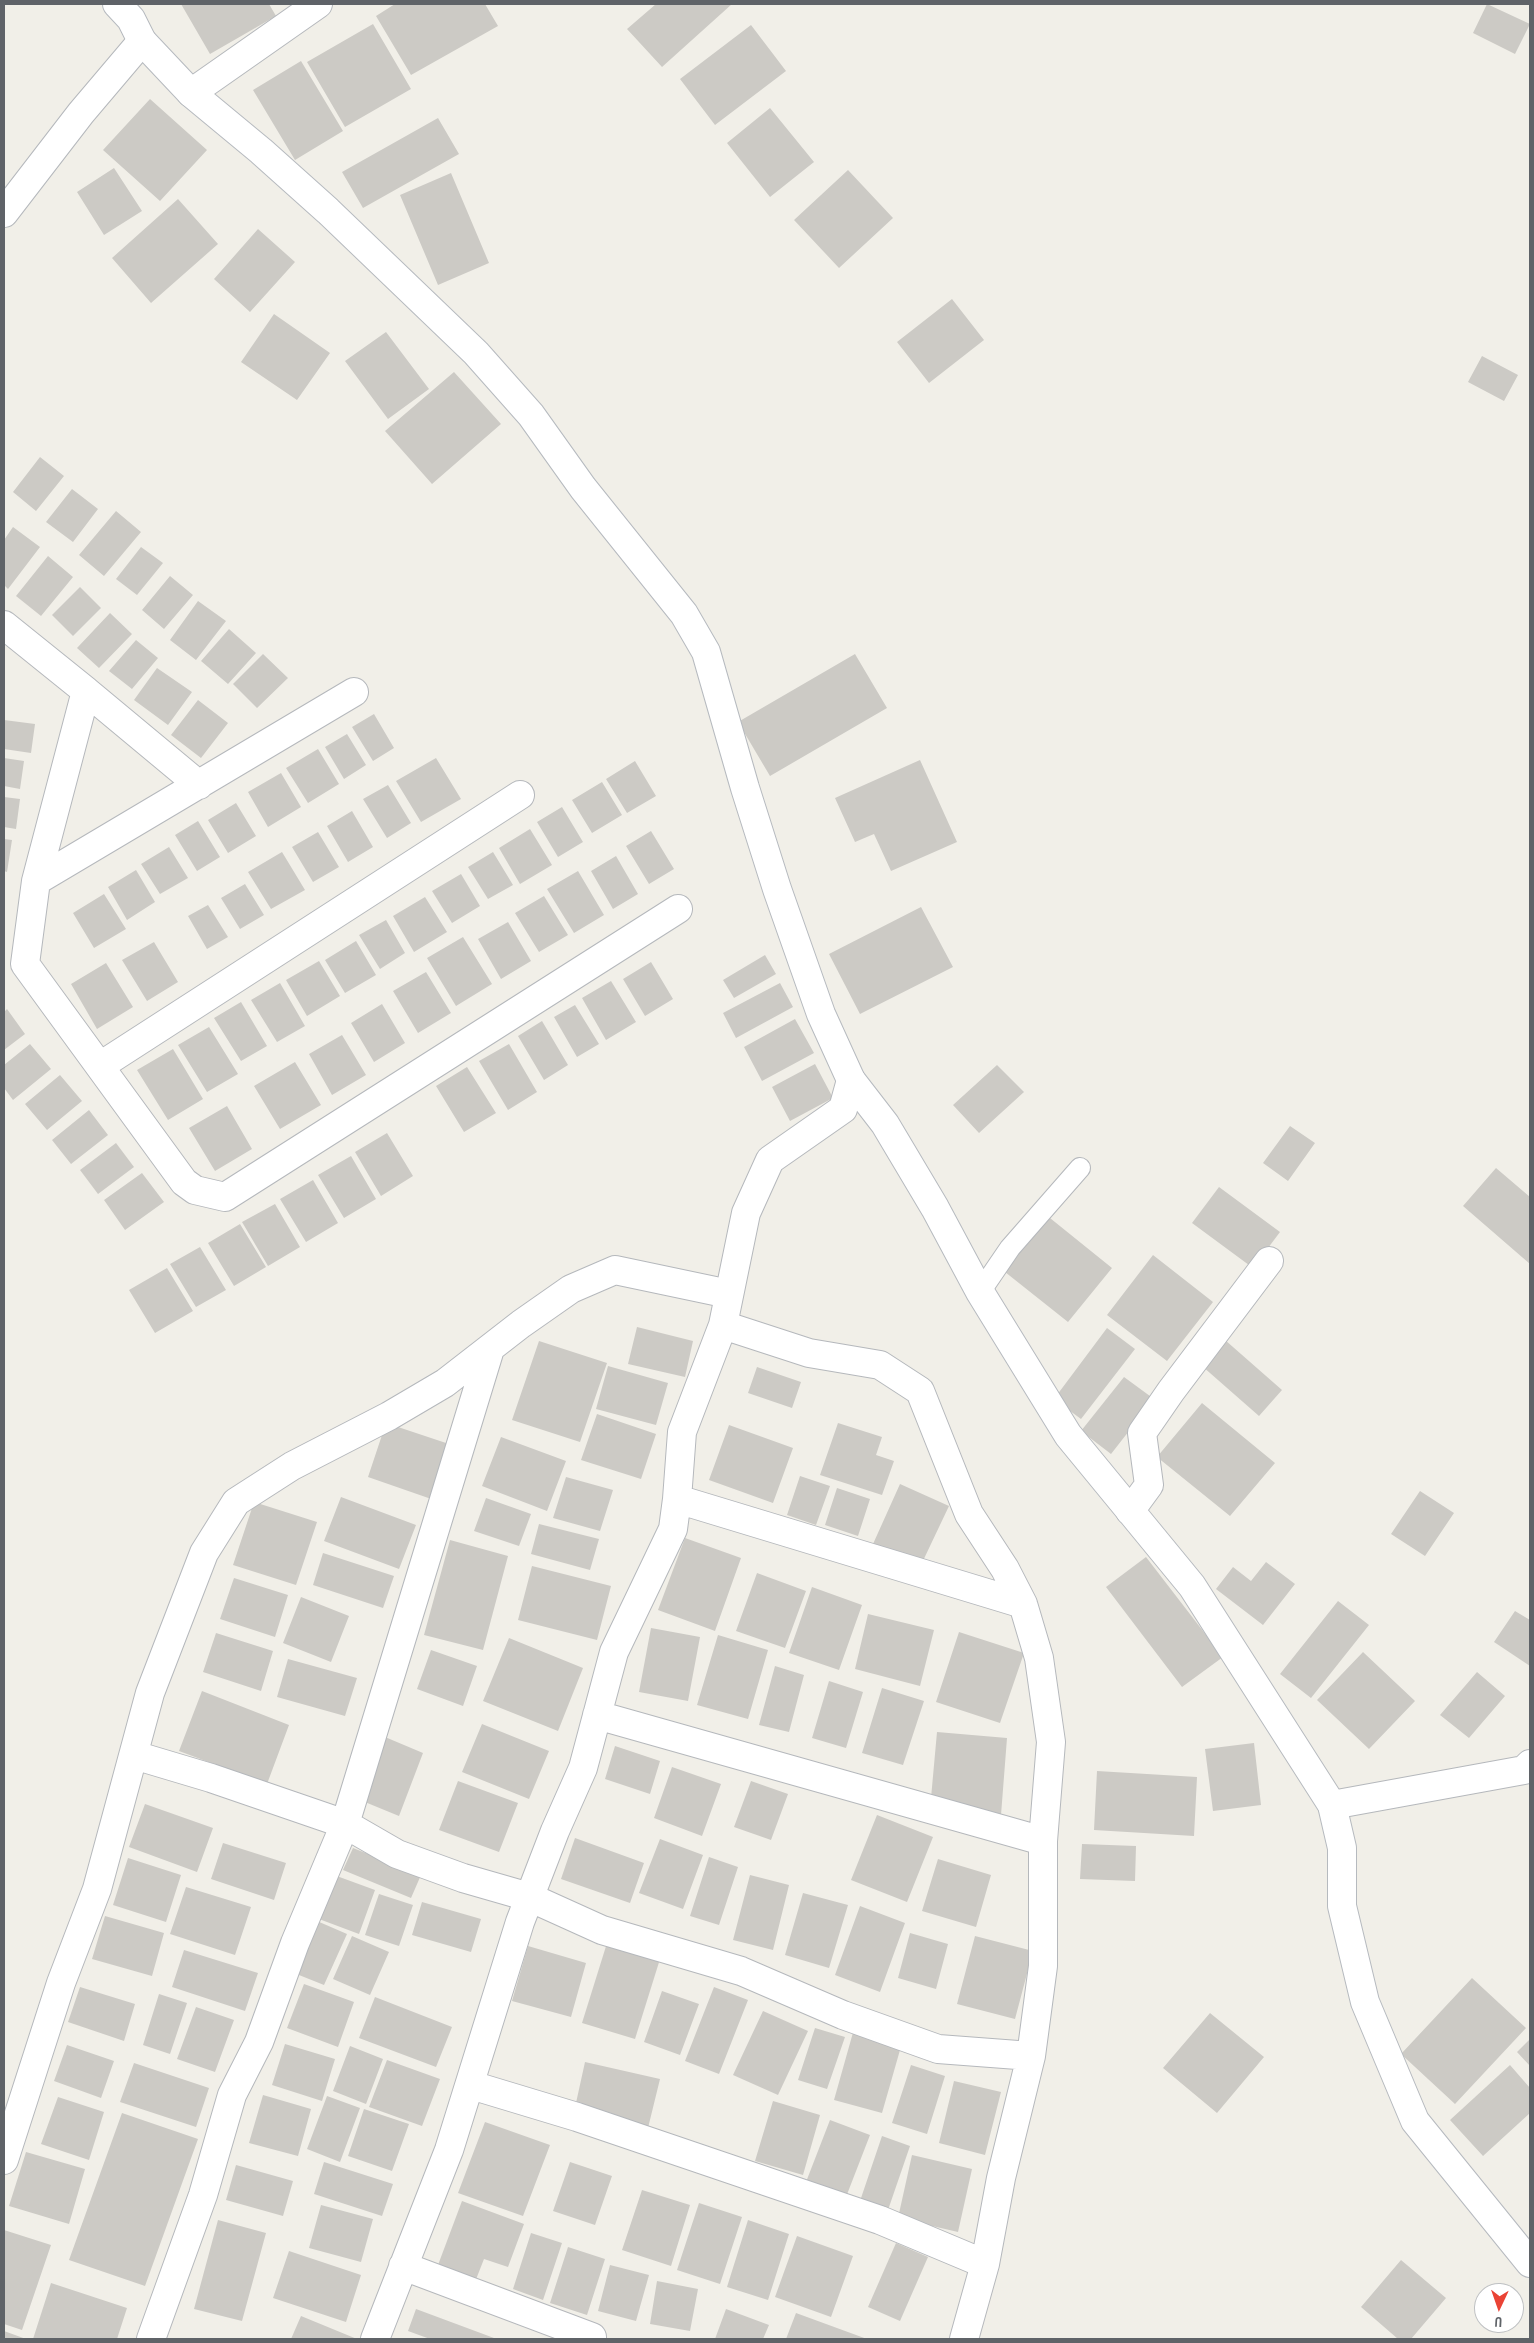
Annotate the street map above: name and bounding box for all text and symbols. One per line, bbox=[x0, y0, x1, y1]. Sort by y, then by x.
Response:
north arrow bbox=[1474, 2283, 1524, 2333]
text: U bbox=[1494, 2313, 1502, 2331]

